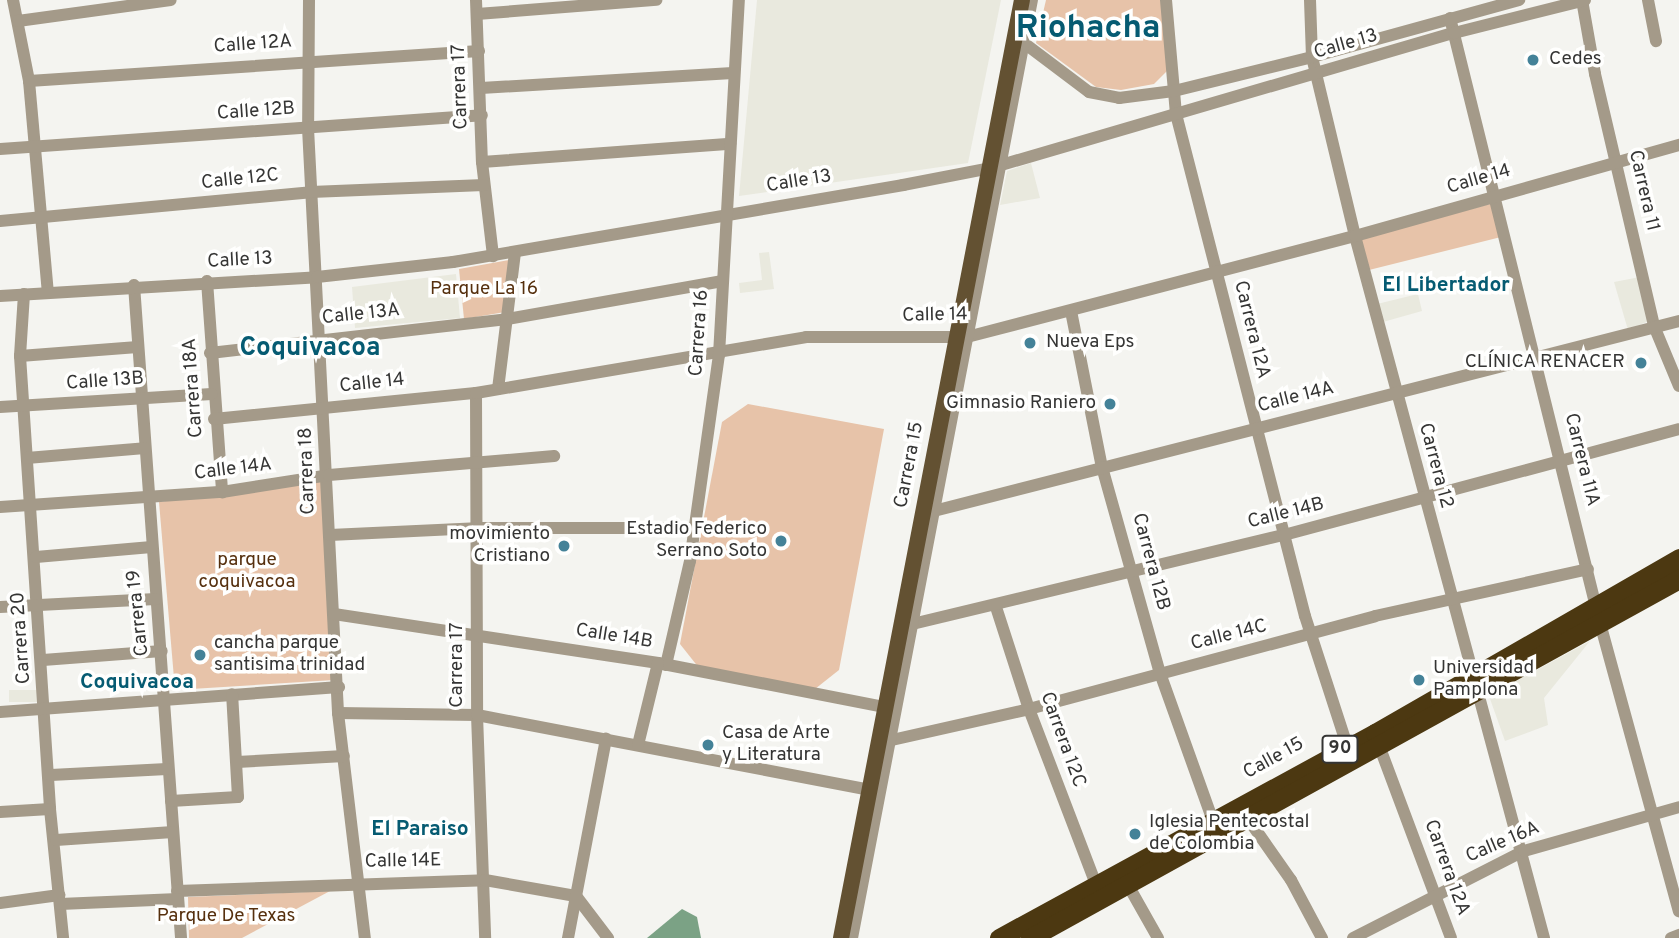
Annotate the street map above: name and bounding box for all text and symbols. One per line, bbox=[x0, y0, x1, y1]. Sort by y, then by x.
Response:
district label: Riohacha bbox=[1016, 10, 1160, 50]
street label: Calle 13 bbox=[1311, 25, 1381, 65]
street label: Calle 12A bbox=[213, 31, 293, 59]
street label: Carrera 17 bbox=[448, 44, 474, 130]
place label: Cedes bbox=[1549, 49, 1602, 71]
marker: Cedes bbox=[1523, 50, 1543, 70]
street label: Calle 12B bbox=[216, 98, 296, 126]
street label: Carrera 11 bbox=[1623, 148, 1663, 234]
street label: Calle 14 bbox=[1444, 160, 1514, 200]
street label: Calle 12C bbox=[200, 165, 280, 195]
street label: Calle 13 bbox=[765, 166, 833, 198]
street label: Calle 13 bbox=[207, 248, 273, 274]
district label: El Libertador bbox=[1382, 273, 1510, 299]
park label: Parque La 16 bbox=[430, 279, 538, 301]
street label: Carrera 12A bbox=[1228, 279, 1274, 381]
street label: Carrera 16 bbox=[686, 289, 714, 377]
street label: Calle 13A bbox=[321, 300, 401, 330]
street label: Calle 14 bbox=[902, 304, 968, 328]
place label: Nueva Eps bbox=[1046, 332, 1134, 354]
district label: Coquivacoa bbox=[240, 333, 380, 365]
marker: Nueva Eps bbox=[1020, 333, 1040, 353]
street label: Carrera 18A bbox=[179, 337, 209, 439]
place label: CLÍNICA RENACER bbox=[1464, 352, 1625, 374]
marker: CLÍNICA RENACER bbox=[1631, 353, 1651, 373]
street label: Calle 13B bbox=[65, 368, 145, 396]
street label: Calle 14 bbox=[338, 369, 406, 399]
street label: Calle 14A bbox=[1255, 378, 1337, 418]
place label: Gimnasio Raniero bbox=[946, 393, 1096, 415]
marker: Gimnasio Raniero bbox=[1102, 396, 1118, 412]
street label: Carrera 11A bbox=[1558, 411, 1604, 509]
street label: Carrera 15 bbox=[890, 420, 930, 510]
street label: Carrera 12 bbox=[1413, 421, 1457, 511]
street label: Carrera 18 bbox=[295, 427, 321, 515]
street label: Calle 14A bbox=[193, 454, 273, 486]
street label: Calle 14B bbox=[1245, 494, 1327, 534]
street label: Carrera 12B bbox=[1126, 511, 1174, 613]
place label: Estadio Federico Serrano Soto bbox=[626, 519, 767, 563]
place label: movimiento Cristiano bbox=[449, 524, 550, 568]
marker: Estadio Federico Serrano Soto bbox=[773, 533, 789, 549]
marker: movimiento Cristiano bbox=[556, 538, 572, 554]
park label: parque coquivacoa bbox=[199, 550, 295, 594]
street label: Carrera 19 bbox=[123, 569, 155, 657]
street label: Carrera 20 bbox=[7, 591, 37, 685]
street label: Calle 14C bbox=[1189, 616, 1269, 656]
street label: Calle 14B bbox=[574, 620, 654, 654]
street label: Carrera 17 bbox=[447, 622, 469, 708]
place label: cancha parque santisima trinidad bbox=[214, 633, 365, 677]
marker: cancha parque santisima trinidad bbox=[192, 647, 208, 663]
place label: Universidad Pamplona bbox=[1433, 658, 1534, 702]
district label: Coquivacoa bbox=[80, 670, 194, 696]
marker: Universidad Pamplona bbox=[1411, 672, 1427, 688]
street label: Carrera 12C bbox=[1034, 689, 1090, 791]
place label: Casa de Arte y Literatura bbox=[722, 723, 831, 767]
street label: Calle 15 bbox=[1240, 733, 1308, 785]
road number: 90 bbox=[1321, 734, 1359, 764]
marker: Casa de Arte y Literatura bbox=[700, 737, 716, 753]
place label: Iglesia Pentecostal de Colombia bbox=[1149, 812, 1309, 856]
district label: El Paraiso bbox=[371, 817, 469, 843]
street label: Carrera 12A bbox=[1418, 817, 1474, 919]
street label: Calle 16A bbox=[1463, 817, 1543, 869]
marker: Iglesia Pentecostal de Colombia bbox=[1127, 826, 1143, 842]
street label: Calle 14E bbox=[364, 850, 442, 874]
park label: Parque De Texas bbox=[156, 906, 296, 928]

